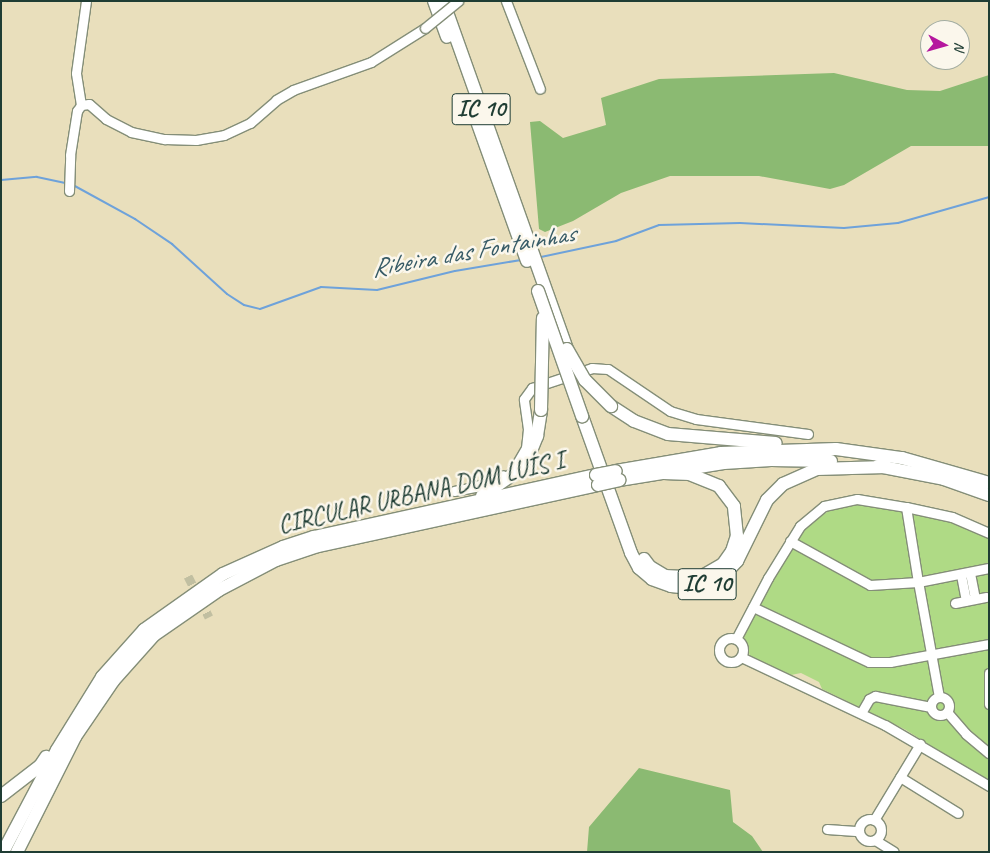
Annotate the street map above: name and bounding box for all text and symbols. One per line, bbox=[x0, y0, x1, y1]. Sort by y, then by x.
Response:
north arrow bbox=[920, 20, 970, 70]
text: N bbox=[951, 41, 968, 52]
road number: IC 10 bbox=[451, 88, 511, 130]
water label: Ribeira das Fontainhas bbox=[368, 218, 578, 284]
street label: CIRCULAR URBANA DOM LUÍS I bbox=[275, 445, 567, 541]
road number: IC 10 bbox=[677, 562, 737, 606]

